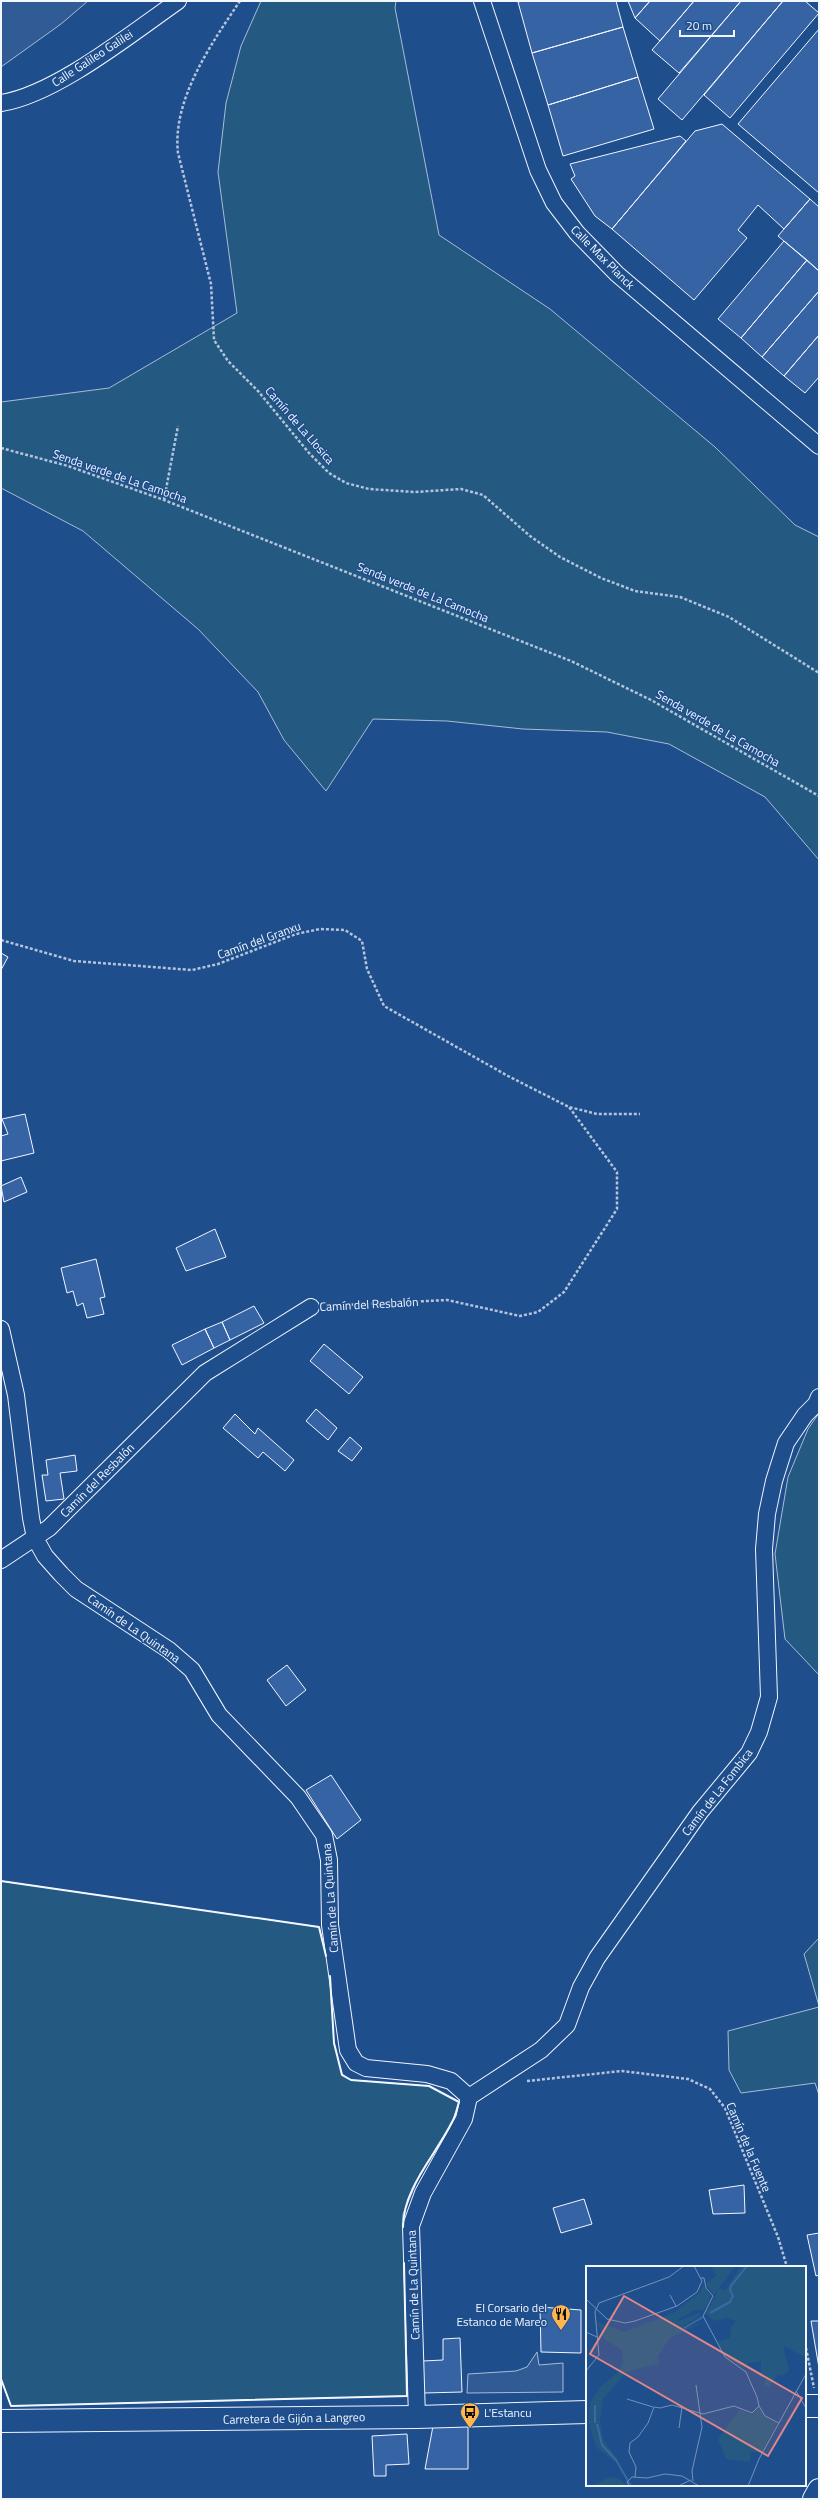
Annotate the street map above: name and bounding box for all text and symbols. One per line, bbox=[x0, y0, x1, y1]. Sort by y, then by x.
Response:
scale bar bbox=[680, 12, 734, 38]
text: 20 m bbox=[686, 16, 712, 35]
street label: Calle Galileo Galilei bbox=[48, 25, 136, 91]
street label: Calle Max Planck bbox=[566, 220, 640, 294]
street label: Camín de La Llosica bbox=[261, 382, 339, 468]
street label: Senda verde de La Camocha bbox=[50, 444, 190, 508]
street label: Senda verde de La Camocha bbox=[354, 557, 492, 627]
street label: Senda verde de La Camocha bbox=[652, 685, 784, 771]
street label: Camín del Granxu bbox=[214, 916, 304, 964]
street label: Camín del Resbalón bbox=[319, 1292, 419, 1316]
street label: Camín del Resbalón bbox=[55, 1438, 139, 1522]
street label: Camín de La Quintana bbox=[84, 1589, 184, 1667]
street label: Camín de La Fombica bbox=[677, 1744, 757, 1840]
street label: Camín de La Quintana bbox=[317, 1843, 343, 1953]
street label: Camín de la Fuente bbox=[722, 2099, 776, 2195]
street label: Camín de La Quintana bbox=[402, 2230, 424, 2340]
inset map bbox=[586, 2266, 806, 2486]
place label: El Corsario del Estanco de Mareo bbox=[456, 2298, 547, 2331]
restaurant icon: El Corsario del Estanco de Mareo bbox=[550, 2303, 572, 2331]
bus stop icon: L'Estancu bbox=[459, 2401, 481, 2429]
place label: L'Estancu bbox=[484, 2403, 532, 2422]
street label: Carretera de Gijón a Langreo bbox=[223, 2407, 365, 2429]

